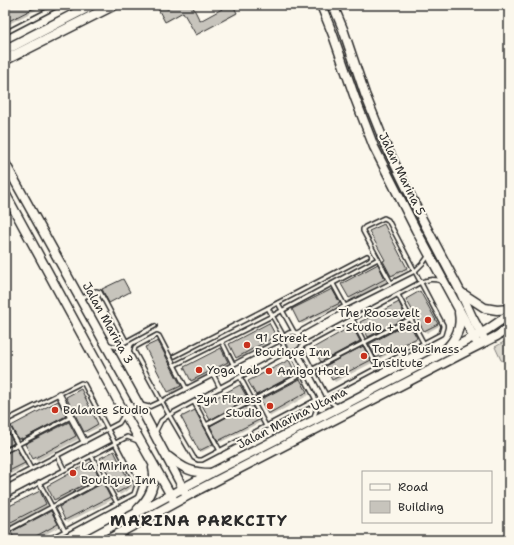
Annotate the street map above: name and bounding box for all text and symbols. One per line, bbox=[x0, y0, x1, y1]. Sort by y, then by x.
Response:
street label: Jalan Marina 5 bbox=[375, 130, 429, 218]
street label: Jalan Marina 3 bbox=[79, 279, 137, 367]
place label: The Roosevelt - Studio + Bed bbox=[336, 305, 420, 335]
marker: The Roosevelt - Studio + Bed bbox=[423, 315, 433, 325]
place label: 91 Street Boutique Inn bbox=[255, 330, 330, 360]
marker: 91 Street Boutique Inn bbox=[242, 340, 252, 350]
place label: Today Business Institute bbox=[372, 341, 459, 371]
marker: Today Business Institute bbox=[359, 351, 369, 361]
place label: Yoga Lab bbox=[207, 362, 260, 378]
place label: Amigo Hotel bbox=[277, 363, 349, 379]
marker: Yoga Lab bbox=[194, 365, 204, 375]
marker: Amigo Hotel bbox=[264, 366, 274, 376]
street label: Jalan Marina Utama bbox=[234, 383, 350, 453]
place label: Zyn Fitness Studio bbox=[196, 391, 262, 421]
marker: Zyn Fitness Studio bbox=[265, 401, 275, 411]
place label: Balance Studio bbox=[63, 402, 149, 418]
marker: Balance Studio bbox=[50, 405, 60, 415]
place label: La Mirina Boutique Inn bbox=[81, 458, 156, 488]
marker: La Mirina Boutique Inn bbox=[68, 468, 78, 478]
legend bbox=[362, 471, 492, 523]
text: Road bbox=[398, 479, 429, 495]
text: Building bbox=[398, 499, 444, 515]
district label: MARINA PARKCITY bbox=[110, 510, 288, 531]

